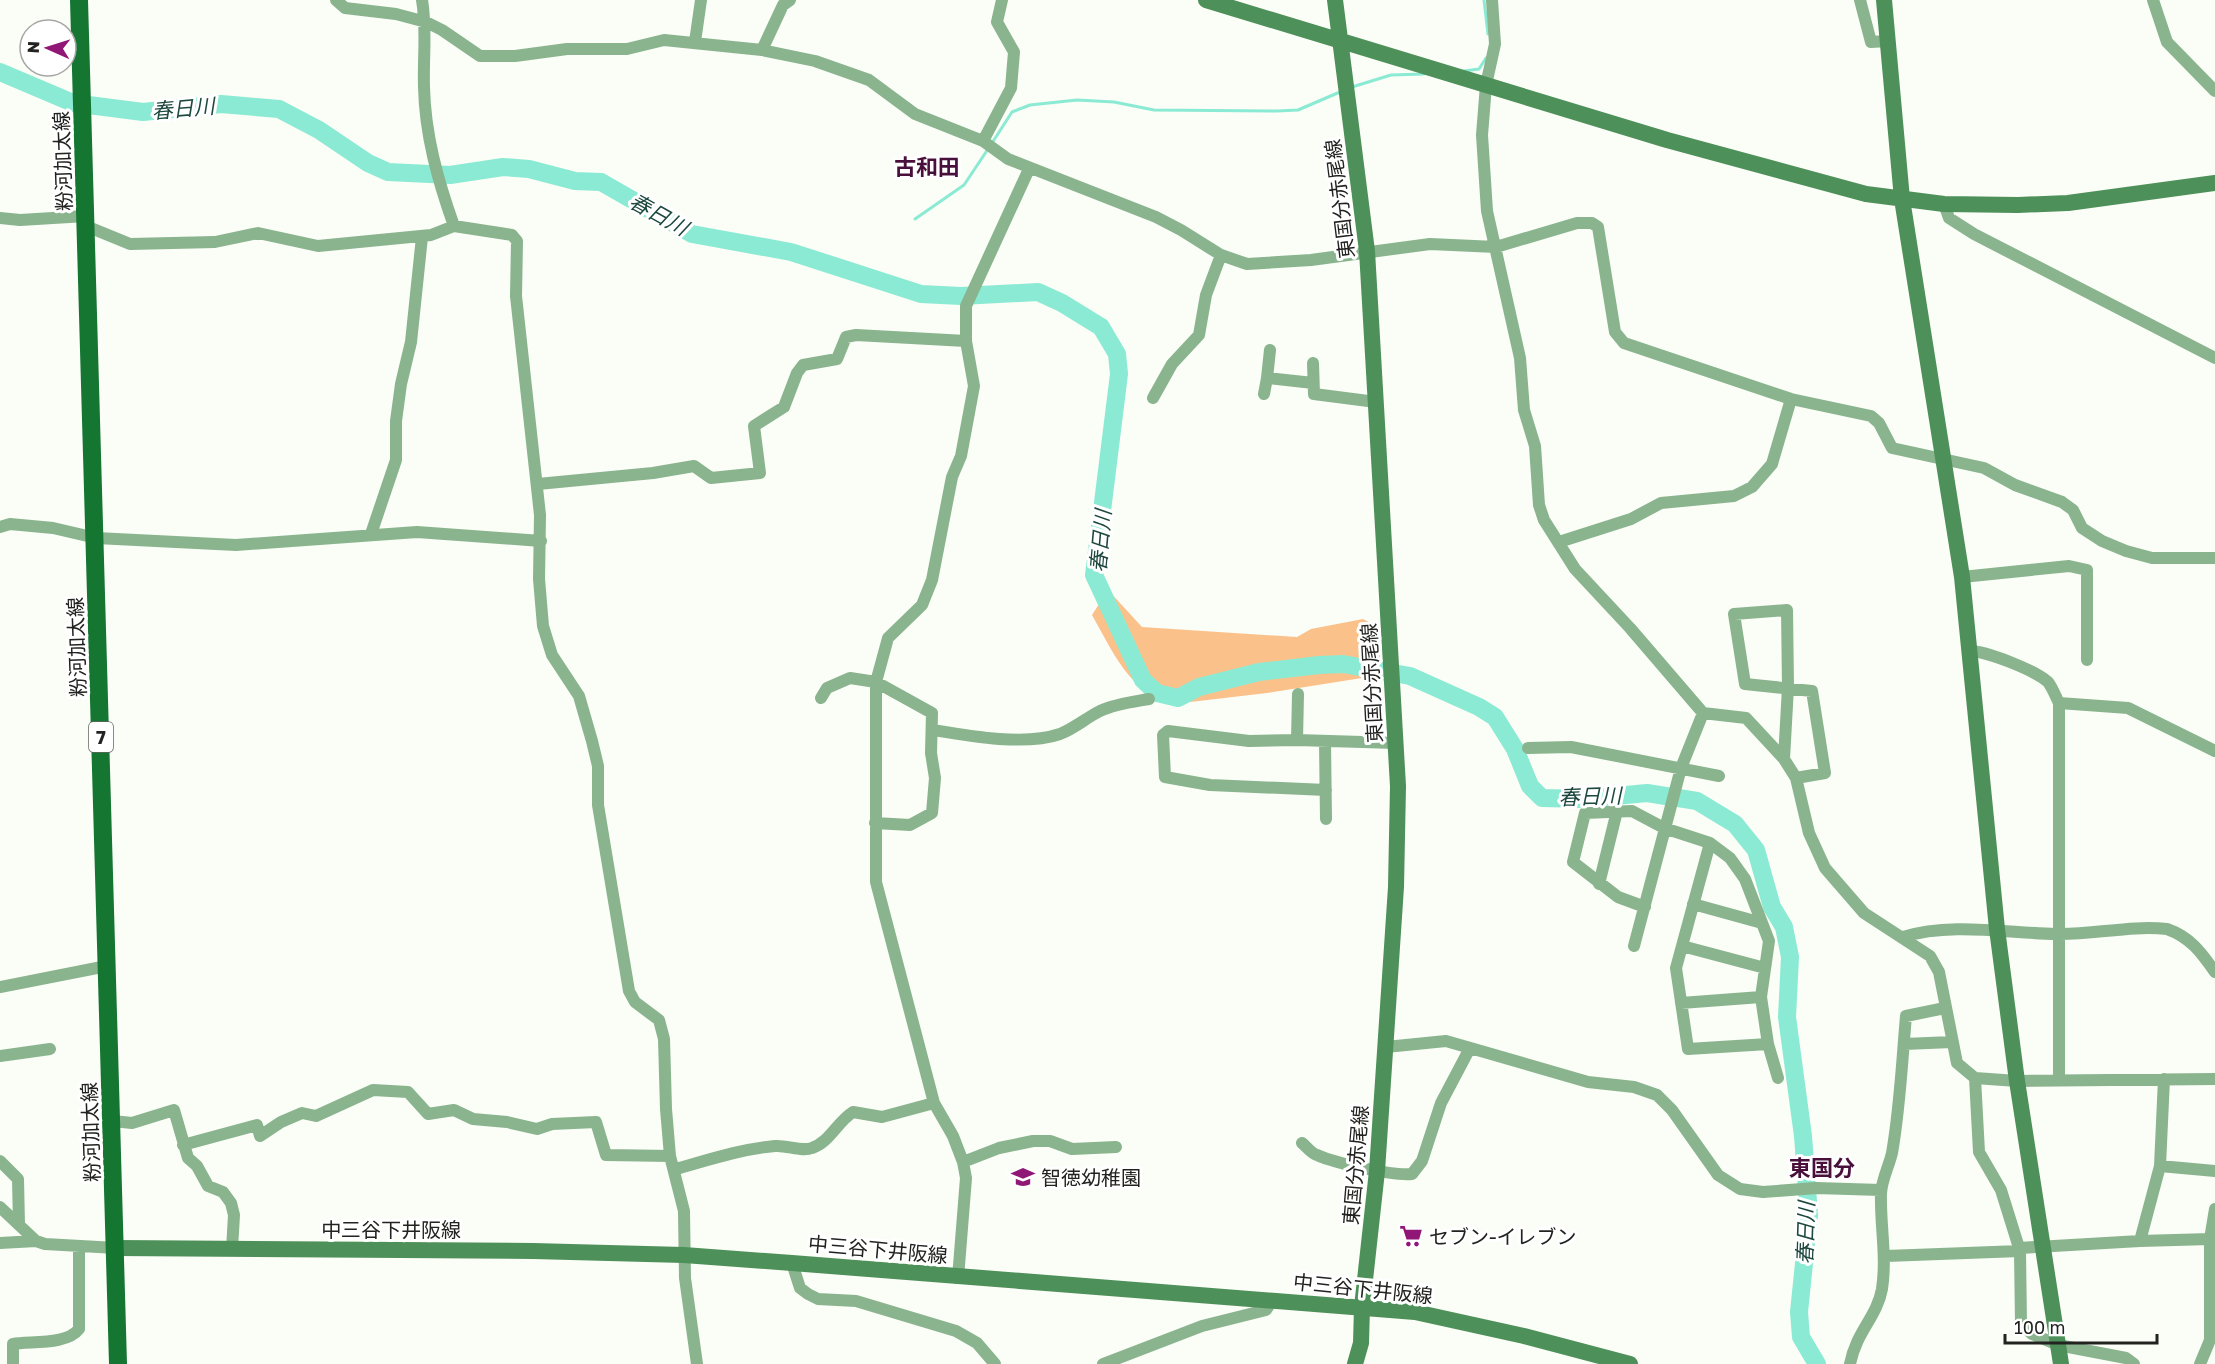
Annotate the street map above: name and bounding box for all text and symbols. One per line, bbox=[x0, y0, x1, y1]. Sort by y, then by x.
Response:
north arrow bbox=[18, 18, 78, 78]
text: N bbox=[23, 41, 43, 54]
water label: 春日川 bbox=[150, 92, 218, 124]
street label: 粉河加太線 bbox=[48, 111, 76, 211]
street label: 東国分赤尾線 bbox=[1320, 138, 1358, 260]
district label: 古和田 bbox=[894, 153, 960, 180]
water label: 春日川 bbox=[625, 187, 695, 242]
water label: 春日川 bbox=[1084, 506, 1116, 574]
street label: 粉河加太線 bbox=[62, 597, 90, 697]
street label: 東国分赤尾線 bbox=[1356, 622, 1386, 744]
road number: 7 bbox=[89, 722, 113, 752]
water label: 春日川 bbox=[1558, 782, 1624, 810]
street label: 粉河加太線 bbox=[76, 1082, 104, 1182]
street label: 東国分赤尾線 bbox=[1338, 1104, 1372, 1226]
district label: 東国分 bbox=[1789, 1154, 1855, 1181]
school or university icon: 智徳幼稚園 bbox=[1010, 1164, 1036, 1190]
place label: 智徳幼稚園 bbox=[1041, 1165, 1141, 1189]
water label: 春日川 bbox=[1791, 1199, 1819, 1265]
street label: 中三谷下井阪線 bbox=[321, 1217, 461, 1241]
supermarket icon: セブン-イレブン bbox=[1398, 1223, 1424, 1249]
place label: セブン-イレブン bbox=[1429, 1224, 1577, 1248]
street label: 中三谷下井阪線 bbox=[807, 1231, 949, 1267]
street label: 中三谷下井阪線 bbox=[1292, 1269, 1434, 1307]
scale bar bbox=[2005, 1307, 2156, 1345]
text: 100 m bbox=[2014, 1316, 2065, 1338]

